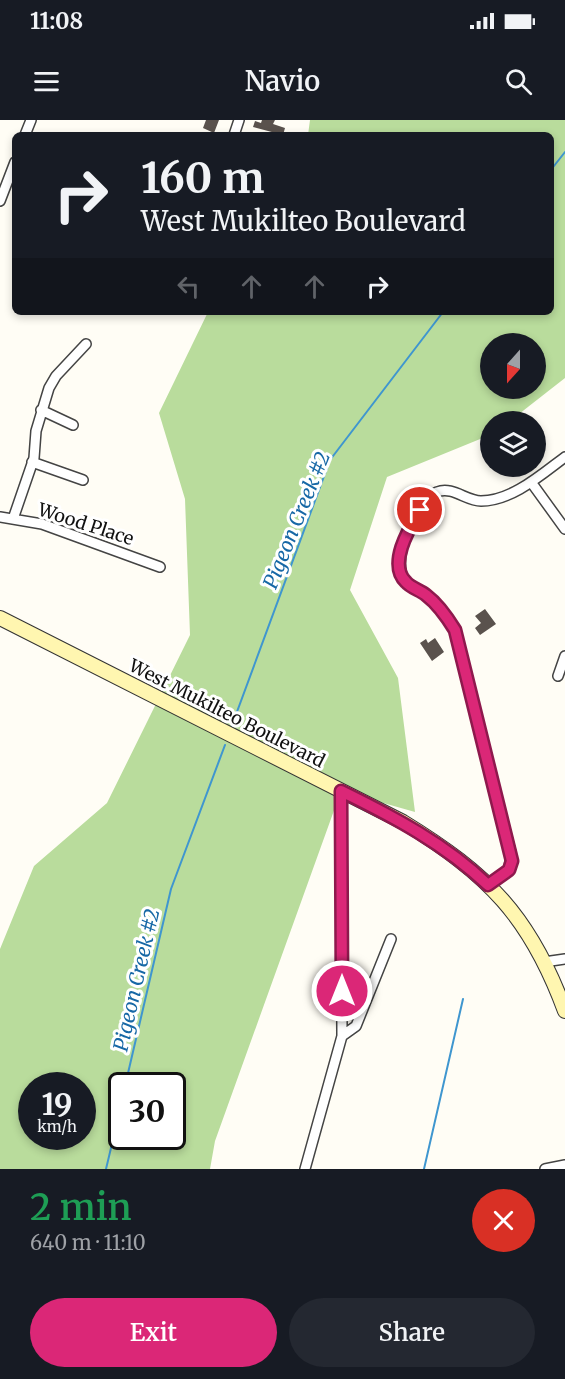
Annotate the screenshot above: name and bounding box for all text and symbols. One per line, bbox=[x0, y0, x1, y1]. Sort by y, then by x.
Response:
text: 11:08 bbox=[30, 7, 83, 35]
text: Navio bbox=[245, 64, 320, 98]
icon: menu bbox=[30, 65, 63, 98]
icon: search bbox=[502, 65, 535, 98]
text: 160 m bbox=[141, 152, 265, 204]
icon: right bbox=[42, 156, 120, 234]
text: West Mukilteo Boulevard bbox=[141, 204, 466, 238]
icon: left bbox=[172, 270, 205, 303]
icon: ahead bbox=[235, 270, 268, 303]
icon: ahead bbox=[298, 270, 331, 303]
icon: right bbox=[361, 270, 394, 303]
north arrow bbox=[480, 333, 546, 399]
map controls bbox=[480, 333, 546, 477]
button: layers bbox=[480, 411, 546, 477]
water label: Pigeon Creek #2 bbox=[257, 448, 335, 592]
pin bbox=[394, 484, 445, 535]
icon: arrive bbox=[403, 493, 436, 526]
street label: Wood Place bbox=[34, 497, 137, 550]
street label: West Mukilteo Boulevard bbox=[124, 653, 329, 772]
water label: Pigeon Creek #2 bbox=[107, 906, 165, 1054]
position arrow bbox=[310, 959, 374, 1023]
speed limit sign: 30 bbox=[108, 1072, 186, 1150]
text: 19 bbox=[41, 1085, 73, 1123]
text: km/h bbox=[37, 1117, 77, 1136]
text: 2 min bbox=[30, 1185, 132, 1230]
button: close bbox=[472, 1189, 535, 1252]
text: 640 m · 11:10 bbox=[30, 1230, 146, 1255]
button: Exit bbox=[30, 1298, 277, 1367]
button: Share bbox=[289, 1298, 535, 1367]

